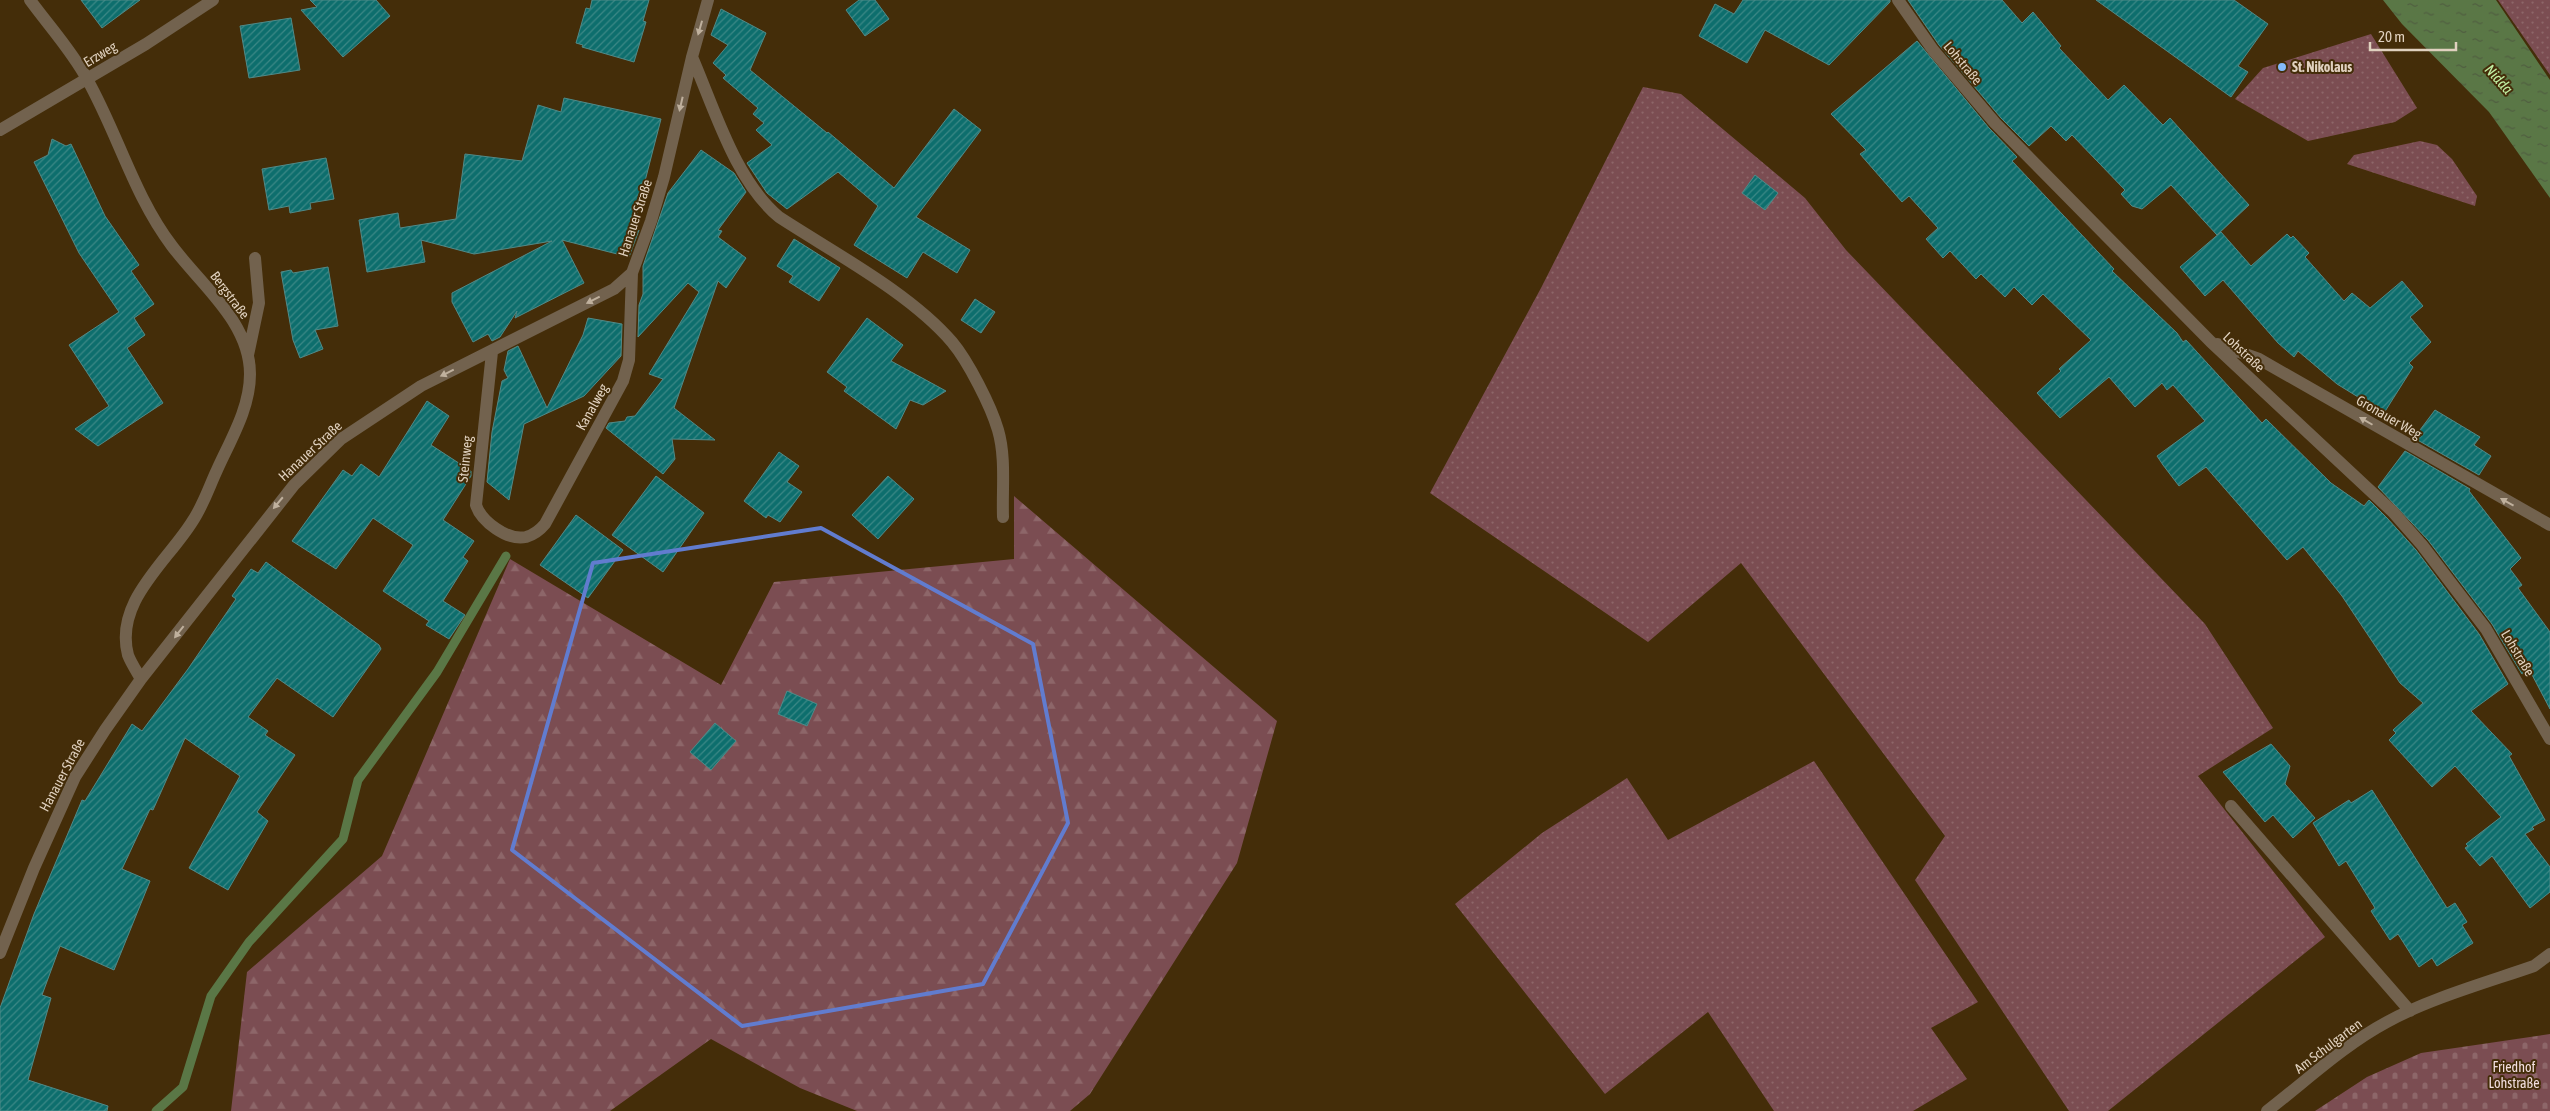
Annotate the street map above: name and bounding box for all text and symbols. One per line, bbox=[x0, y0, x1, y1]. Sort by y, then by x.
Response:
scale bar bbox=[2370, 20, 2456, 52]
one-way arrow bbox=[695, 21, 703, 36]
text: 20 m bbox=[2378, 28, 2405, 45]
street label: Erzweg bbox=[81, 38, 119, 70]
street label: Lohstraße bbox=[1940, 38, 1986, 88]
place label: St. Nikolaus bbox=[2292, 59, 2352, 75]
marker: St. Nikolaus bbox=[2276, 61, 2288, 73]
water label: Nidda bbox=[2481, 61, 2517, 97]
one-way arrow bbox=[677, 97, 685, 112]
street label: Hanauer Straße bbox=[615, 177, 655, 259]
street label: Bergstraße bbox=[207, 268, 253, 322]
one-way arrow bbox=[585, 296, 600, 304]
street label: Lohstraße bbox=[2220, 329, 2268, 375]
one-way arrow bbox=[440, 369, 455, 378]
street label: Kanalweg bbox=[573, 381, 611, 433]
street label: Gronauer Weg bbox=[2354, 392, 2424, 442]
one-way arrow bbox=[2360, 416, 2373, 425]
street label: Hanauer Straße bbox=[275, 418, 345, 484]
street label: Steinweg bbox=[455, 435, 475, 483]
one-way arrow bbox=[273, 497, 284, 510]
one-way arrow bbox=[2501, 497, 2514, 506]
one-way arrow bbox=[173, 625, 184, 638]
street label: Lohstraße bbox=[2498, 627, 2538, 679]
street label: Hanauer Straße bbox=[36, 736, 88, 814]
street label: Am Schulgarten bbox=[2291, 1015, 2365, 1077]
park label: Friedhof Lohstraße bbox=[2488, 1059, 2540, 1091]

